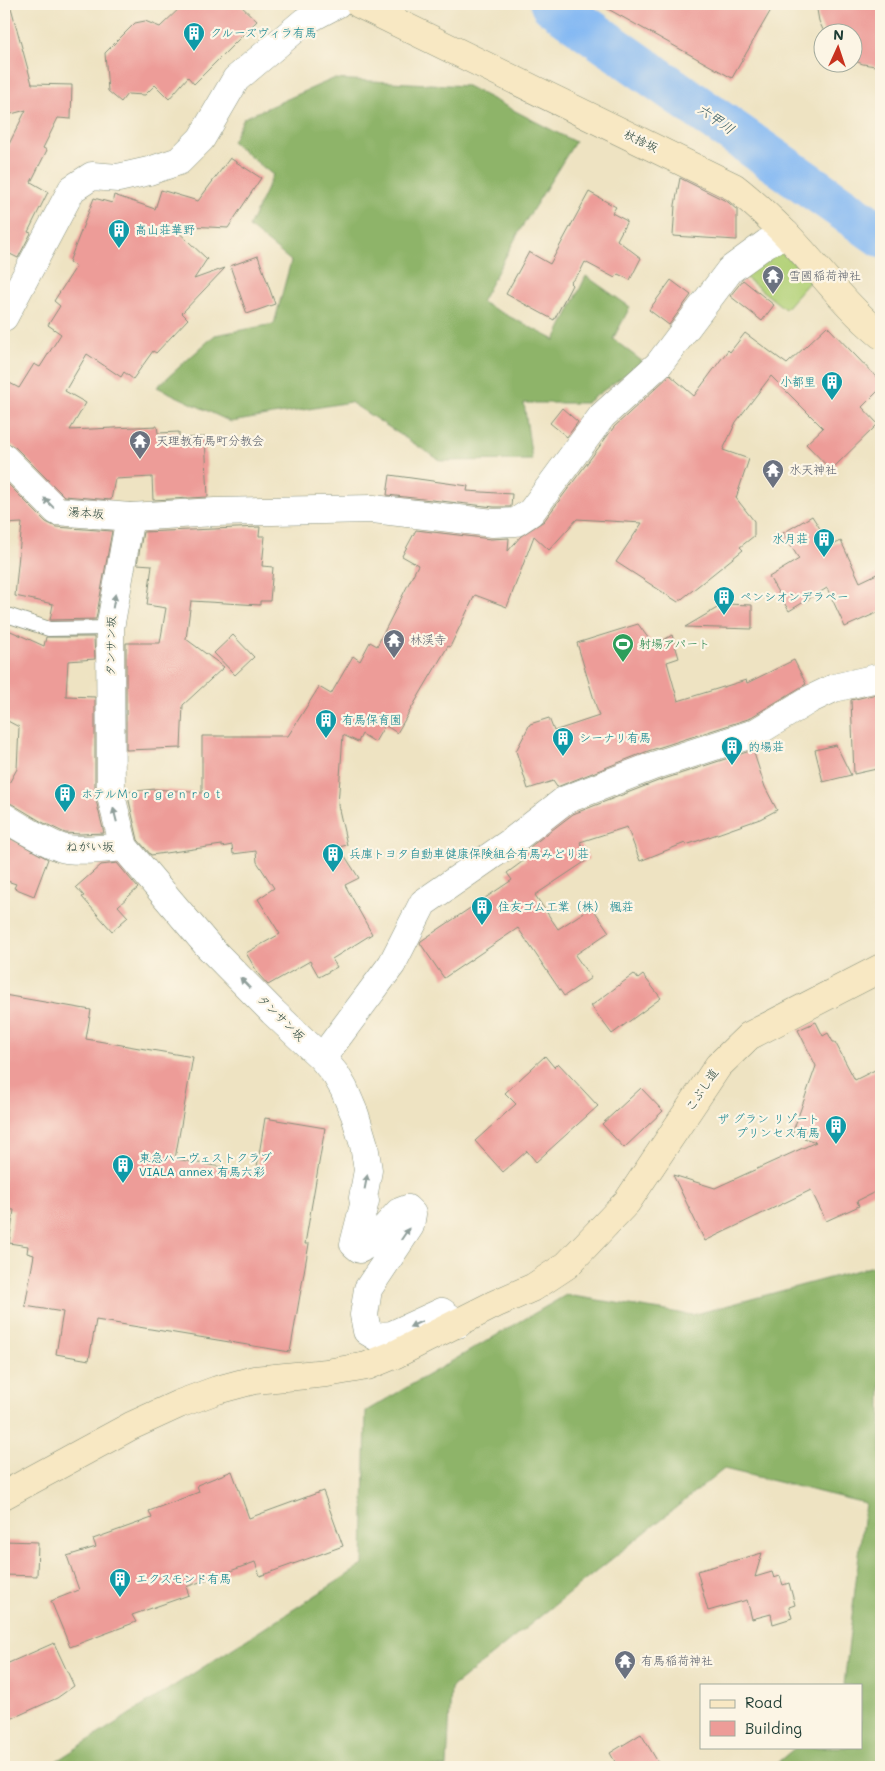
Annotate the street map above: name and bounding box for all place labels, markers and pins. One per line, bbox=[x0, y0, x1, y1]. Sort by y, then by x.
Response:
building icon: クルーズヴィラ有馬 bbox=[182, 21, 206, 52]
place label: クルーズヴィラ有馬 bbox=[210, 24, 317, 40]
building icon: 高山荘華野 bbox=[107, 218, 131, 249]
place label: 高山荘華野 bbox=[135, 221, 195, 237]
temple icon: 雪國稲荷神社 bbox=[761, 264, 785, 295]
place label: 雪國稲荷神社 bbox=[789, 267, 861, 283]
building icon: 小都里 bbox=[820, 370, 844, 401]
place label: 小都里 bbox=[780, 373, 816, 389]
temple icon: 天理教有馬町分教会 bbox=[128, 429, 152, 460]
place label: 天理教有馬町分教会 bbox=[156, 432, 264, 448]
temple icon: 水天神社 bbox=[761, 458, 785, 489]
place label: 水天神社 bbox=[789, 461, 837, 477]
building icon: 水月荘 bbox=[812, 527, 836, 558]
place label: 水月荘 bbox=[772, 530, 808, 546]
building icon: ペンシオンデラペー bbox=[712, 585, 736, 616]
place label: ペンシオンデラペー bbox=[740, 588, 849, 604]
temple icon: 林渓寺 bbox=[382, 628, 406, 659]
place label: 林渓寺 bbox=[410, 631, 446, 647]
sports icon: 射場アパート bbox=[611, 632, 635, 663]
place label: 射場アパート bbox=[639, 635, 710, 651]
building icon: 有馬保育園 bbox=[314, 708, 338, 739]
place label: 有馬保育園 bbox=[342, 711, 402, 727]
building icon: シーナリ有馬 bbox=[551, 726, 575, 757]
place label: シーナリ有馬 bbox=[579, 729, 651, 745]
building icon: 的場荘 bbox=[720, 735, 744, 766]
place label: 的場荘 bbox=[748, 738, 784, 754]
building icon: ホテルＭｏｒｇｅｎｒｏｔ bbox=[53, 782, 77, 813]
place label: ホテルＭｏｒｇｅｎｒｏｔ bbox=[81, 785, 225, 801]
building icon: 兵庫トヨタ自動車健康保険組合有馬みどり荘 bbox=[321, 842, 345, 873]
place label: 兵庫トヨタ自動車健康保険組合有馬みどり荘 bbox=[349, 845, 589, 861]
building icon: 住友ゴム工業（株） 楓荘 bbox=[470, 895, 494, 926]
place label: 住友ゴム工業（株） 楓荘 bbox=[498, 898, 634, 914]
place label: ザ グラン リゾート プリンセス有馬 bbox=[717, 1110, 820, 1140]
building icon: ザ グラン リゾート プリンセス有馬 bbox=[824, 1114, 848, 1145]
place label: 東急ハーヴェストクラブ VIALA annex 有馬六彩 bbox=[139, 1149, 272, 1179]
building icon: 東急ハーヴェストクラブ VIALA annex 有馬六彩 bbox=[111, 1153, 135, 1184]
building icon: エクスモンド有馬 bbox=[108, 1567, 132, 1598]
place label: エクスモンド有馬 bbox=[136, 1570, 231, 1586]
temple icon: 有馬稲荷神社 bbox=[613, 1649, 637, 1680]
place label: 有馬稲荷神社 bbox=[641, 1652, 713, 1668]

